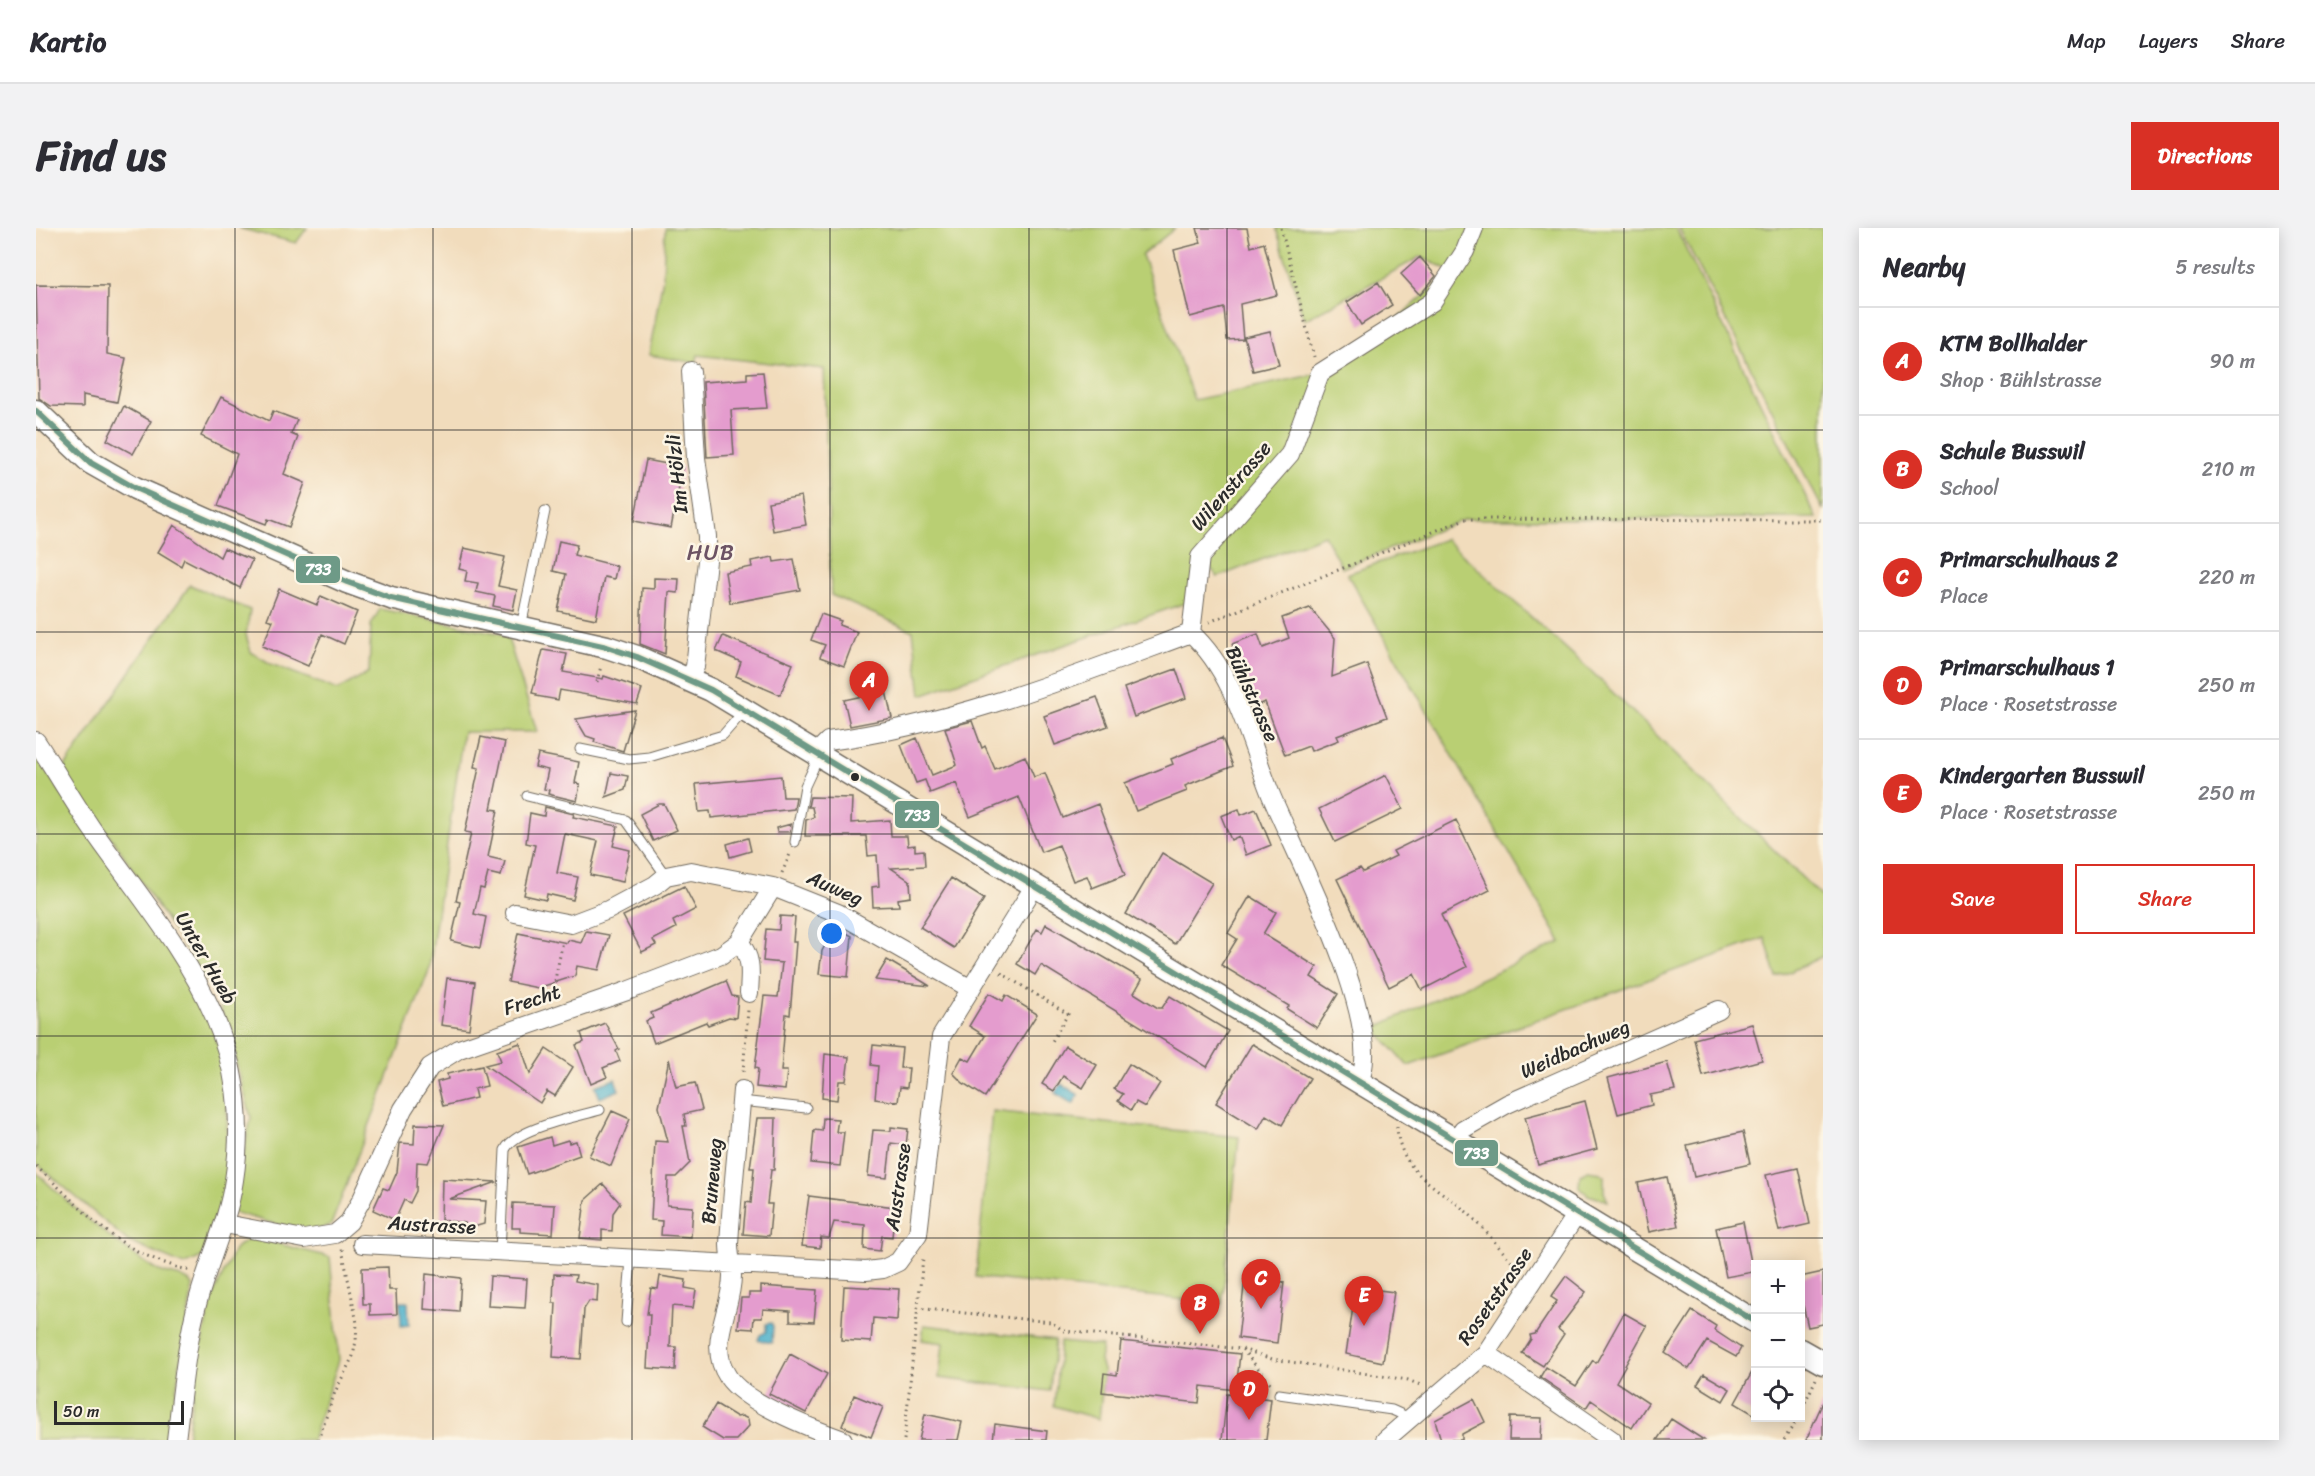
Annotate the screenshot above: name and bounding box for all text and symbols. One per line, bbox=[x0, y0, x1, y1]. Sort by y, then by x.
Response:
text: Kartio bbox=[30, 17, 106, 66]
text: Map bbox=[2067, 22, 2106, 60]
text: Layers bbox=[2139, 22, 2198, 60]
text: Share bbox=[2231, 22, 2285, 60]
text: Find us bbox=[36, 119, 166, 193]
button: Directions bbox=[2131, 122, 2279, 190]
text: Nearby bbox=[1883, 244, 1965, 290]
text: 5 results bbox=[2176, 250, 2255, 285]
text: KTM Bollhalder bbox=[1940, 324, 2086, 363]
text: A bbox=[1896, 344, 1909, 379]
text: 90 m bbox=[2210, 344, 2255, 379]
text: Shop · Bühlstrasse bbox=[1940, 363, 2102, 398]
street label: Im Hölzli bbox=[655, 431, 699, 516]
text: Schule Busswil bbox=[1940, 432, 2085, 471]
street label: Wilenstrasse bbox=[1182, 433, 1280, 539]
text: B bbox=[1896, 452, 1909, 487]
text: 210 m bbox=[2202, 452, 2255, 487]
text: School bbox=[1940, 471, 1999, 506]
district label: HUB bbox=[687, 533, 735, 572]
text: Primarschulhaus 2 bbox=[1940, 540, 2118, 579]
line badge: 733 bbox=[295, 555, 341, 584]
text: 733 bbox=[305, 555, 332, 584]
text: C bbox=[1896, 560, 1909, 595]
text: 220 m bbox=[2199, 560, 2255, 595]
text: Place bbox=[1940, 579, 1988, 614]
street label: Bühlstrasse bbox=[1215, 640, 1289, 748]
text: Primarschulhaus 1 bbox=[1940, 648, 2115, 687]
pin: A bbox=[850, 662, 888, 711]
text: D bbox=[1897, 668, 1908, 703]
text: 250 m bbox=[2198, 668, 2255, 703]
text: Place · Rosetstrasse bbox=[1940, 687, 2117, 722]
text: Kindergarten Busswil bbox=[1940, 756, 2145, 795]
unlabelled marker bbox=[849, 771, 861, 783]
text: E bbox=[1897, 776, 1908, 811]
text: 250 m bbox=[2198, 776, 2255, 811]
text: Place · Rosetstrasse bbox=[1940, 795, 2117, 830]
line badge: 733 bbox=[894, 800, 940, 829]
text: 733 bbox=[904, 801, 931, 830]
street label: Auweg bbox=[800, 860, 869, 916]
button: Save bbox=[1883, 864, 2063, 934]
button: Share bbox=[2075, 864, 2255, 934]
street label: Unter Hueb bbox=[165, 905, 247, 1011]
your location bbox=[817, 919, 846, 948]
street label: Frecht bbox=[499, 974, 566, 1026]
street label: Weidbachweg bbox=[1514, 1009, 1636, 1089]
street label: Bruneweg bbox=[691, 1137, 733, 1225]
line badge: 733 bbox=[1454, 1139, 1499, 1167]
text: 733 bbox=[1463, 1139, 1490, 1168]
street label: Austrasse bbox=[874, 1141, 922, 1234]
street label: Austrasse bbox=[386, 1205, 477, 1245]
street label: Rosetstrasse bbox=[1448, 1240, 1542, 1352]
pin: C bbox=[1242, 1260, 1280, 1309]
map controls bbox=[1751, 1260, 1805, 1422]
button: + bbox=[1751, 1260, 1805, 1314]
pin: E bbox=[1344, 1276, 1384, 1326]
pin: B bbox=[1180, 1284, 1220, 1334]
button: − bbox=[1751, 1314, 1805, 1368]
button: locate bbox=[1751, 1368, 1805, 1422]
pin: D bbox=[1230, 1370, 1268, 1420]
text: 50 m bbox=[63, 1397, 99, 1426]
scale bar bbox=[54, 1398, 184, 1426]

